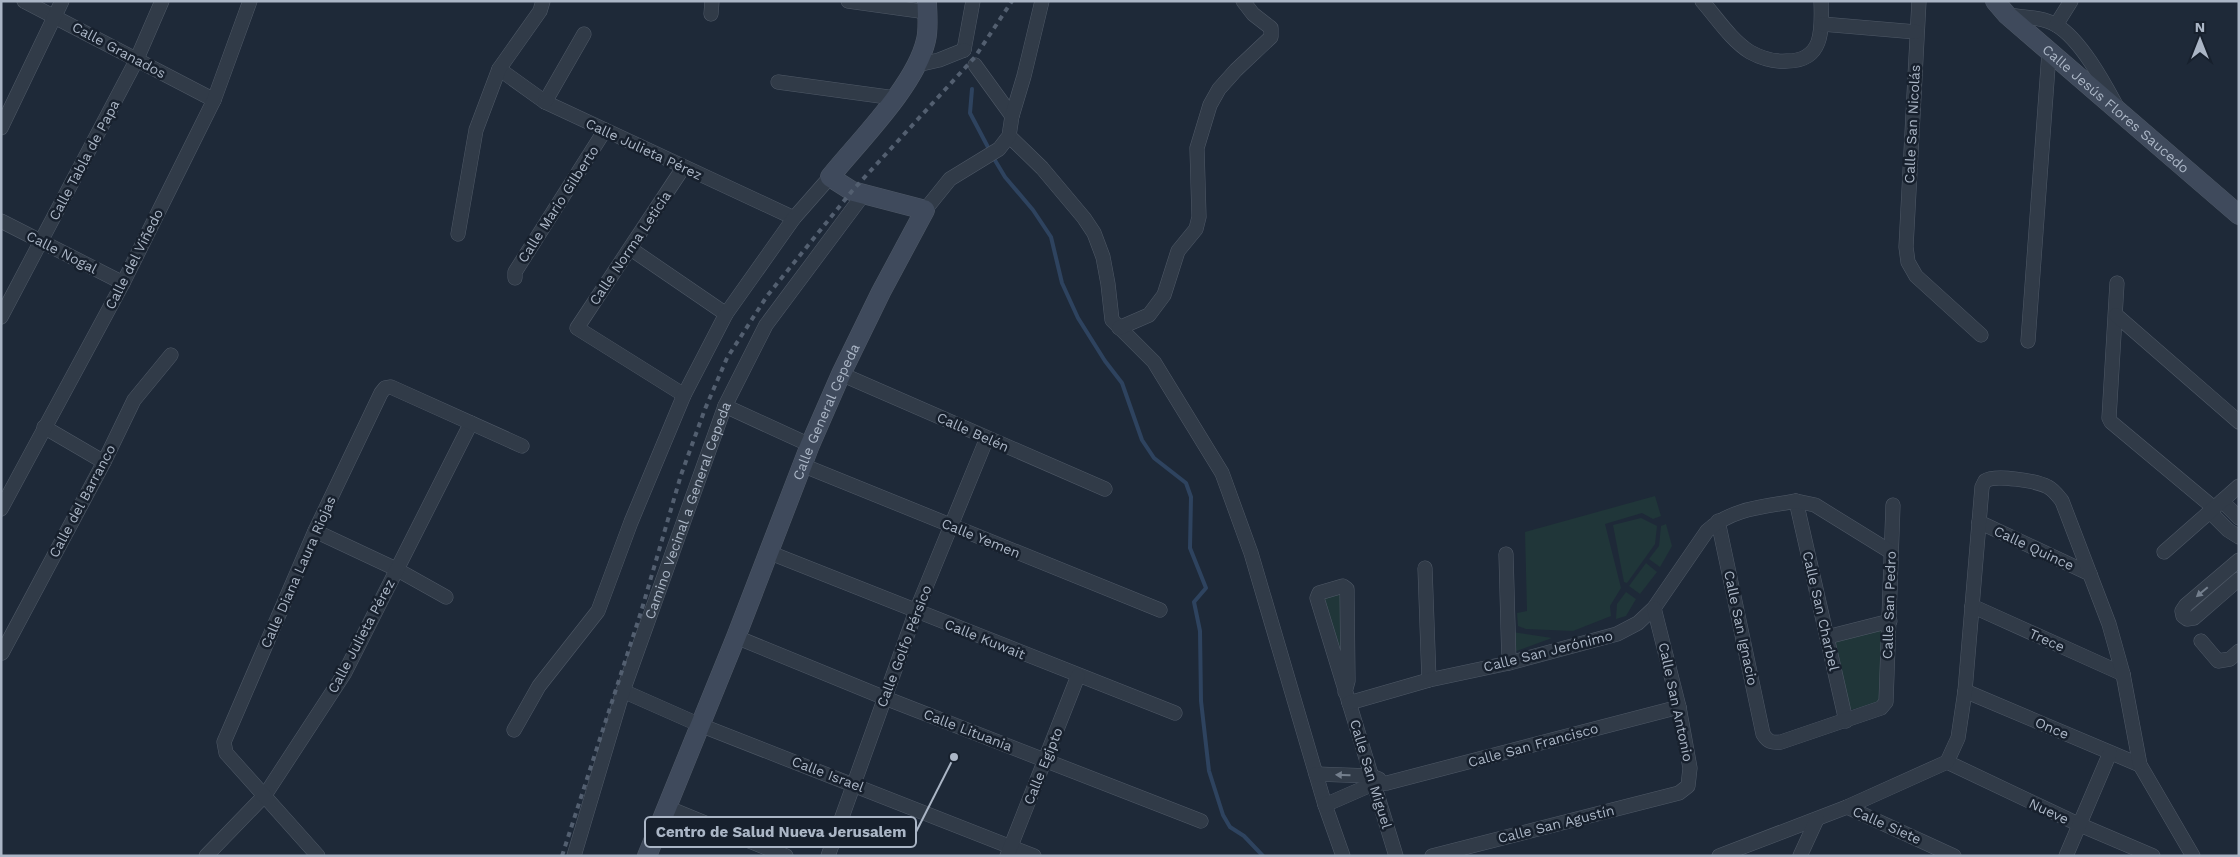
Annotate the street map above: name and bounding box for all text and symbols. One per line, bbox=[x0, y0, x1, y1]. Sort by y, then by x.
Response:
north arrow bbox=[2175, 15, 2225, 65]
street label: Calle Granados bbox=[69, 19, 169, 81]
text: N bbox=[2195, 19, 2205, 35]
street label: Calle Jesús Flores Saucedo bbox=[2039, 41, 2192, 176]
street label: Calle San Nicolás bbox=[1901, 64, 1923, 184]
street label: Calle Tabla de Papa bbox=[46, 97, 122, 223]
street label: Calle Julieta Pérez bbox=[583, 115, 705, 183]
street label: Calle Mario Gilberto bbox=[514, 143, 602, 265]
street label: Calle Norma Leticia bbox=[586, 188, 674, 308]
street label: Calle del Viñedo bbox=[102, 206, 166, 312]
street label: Calle Nogal bbox=[24, 227, 101, 277]
street label: Calle General Cepeda bbox=[789, 341, 863, 482]
street label: Camino Vecinal a General Cepeda bbox=[641, 399, 734, 621]
street label: Calle Belén bbox=[934, 409, 1012, 455]
street label: Calle del Barranco bbox=[45, 442, 119, 560]
street label: Calle Diana Laura Riojas bbox=[257, 493, 339, 651]
street label: Calle Yemen bbox=[939, 515, 1023, 561]
street label: Calle Quince bbox=[1991, 522, 2077, 574]
street label: Calle San Charbel bbox=[1799, 550, 1843, 673]
street label: Calle San Pedro bbox=[1879, 551, 1899, 659]
street label: Calle San Ignacio bbox=[1721, 569, 1761, 687]
street label: Calle Julieta Pérez bbox=[324, 576, 398, 696]
street label: Calle Golfo Pérsico bbox=[873, 583, 935, 709]
one-way arrow bbox=[2196, 586, 2208, 598]
street label: Calle Kuwait bbox=[942, 616, 1028, 662]
street label: Trece bbox=[2027, 625, 2067, 655]
street label: Calle San Jerónimo bbox=[1482, 627, 1614, 675]
street label: Calle San Antonio bbox=[1656, 641, 1696, 763]
street label: Calle Lituania bbox=[921, 706, 1015, 754]
street label: Once bbox=[2033, 714, 2071, 742]
street label: Calle San Miguel bbox=[1347, 717, 1395, 831]
street label: Calle San Francisco bbox=[1466, 720, 1600, 770]
street label: Calle Egipto bbox=[1020, 725, 1066, 807]
street label: Calle Israel bbox=[790, 753, 867, 795]
one-way arrow bbox=[1335, 771, 1351, 779]
street label: Nueve bbox=[2027, 795, 2071, 827]
street label: Calle San Agustín bbox=[1496, 802, 1616, 846]
street label: Calle Siete bbox=[1850, 803, 1924, 847]
callout: Centro de Salud Nueva Jerusalem bbox=[645, 817, 916, 847]
text: Centro de Salud Nueva Jerusalem bbox=[656, 823, 906, 841]

